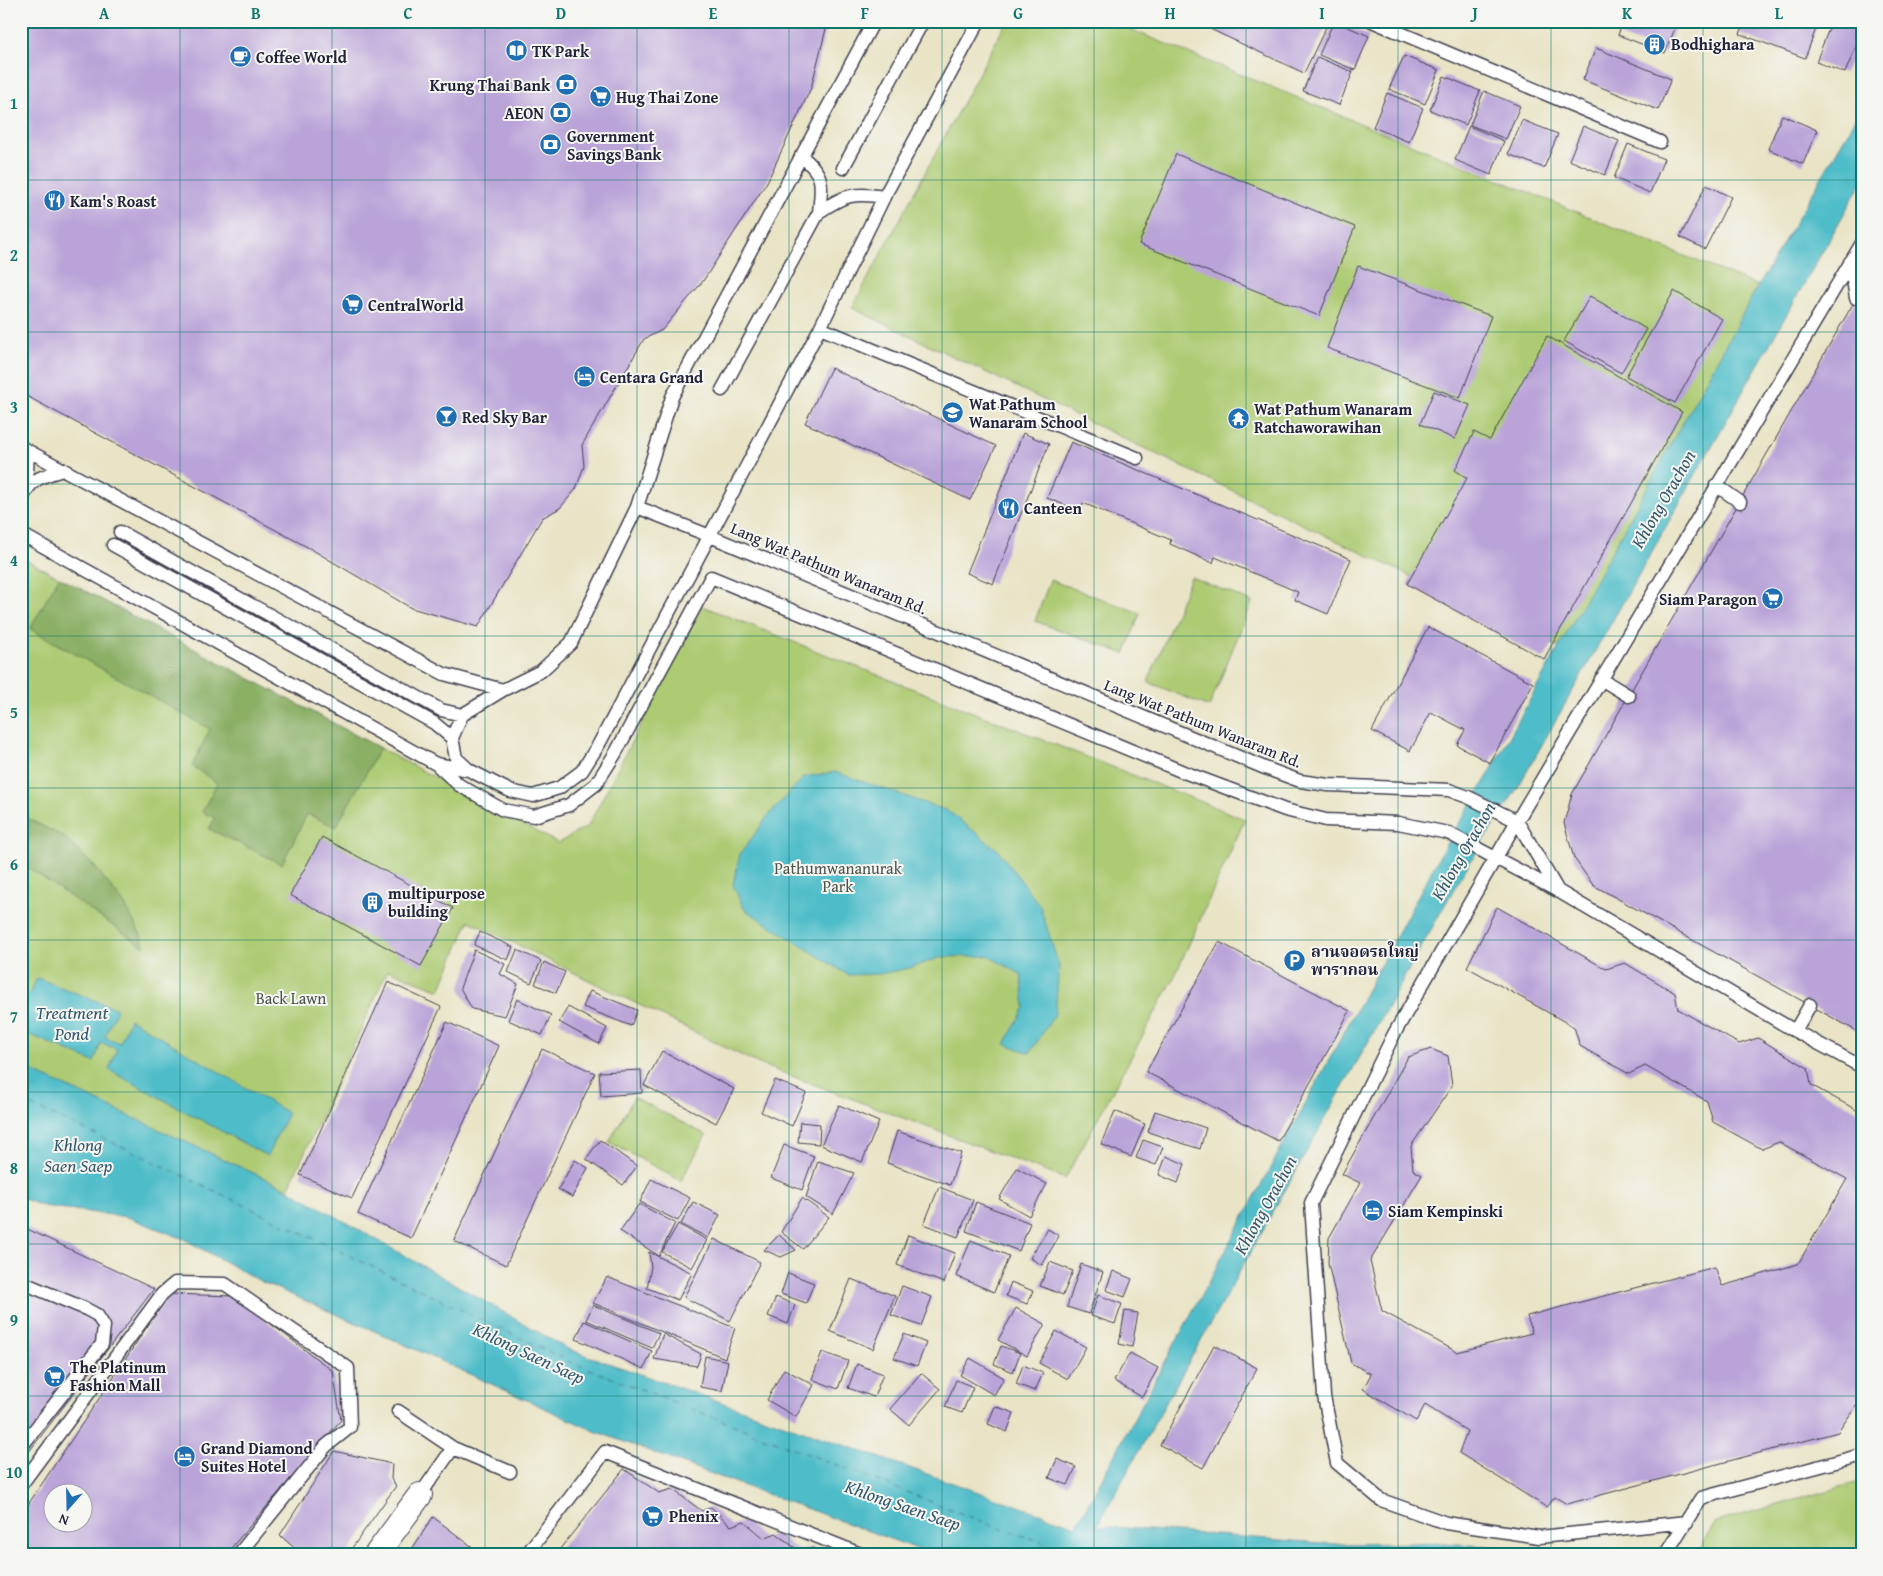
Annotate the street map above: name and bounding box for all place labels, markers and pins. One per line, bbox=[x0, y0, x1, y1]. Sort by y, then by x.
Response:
building icon: Bodhighara bbox=[1643, 32, 1667, 56]
place label: Bodhighara bbox=[1671, 32, 1755, 56]
library icon: TK Park bbox=[504, 39, 528, 63]
place label: TK Park bbox=[532, 39, 590, 63]
cafe icon: Coffee World bbox=[228, 45, 252, 69]
place label: Coffee World bbox=[256, 45, 348, 69]
place label: Krung Thai Bank bbox=[430, 73, 551, 97]
bank icon: Krung Thai Bank bbox=[554, 73, 578, 97]
supermarket icon: Hug Thai Zone bbox=[588, 85, 612, 109]
place label: Hug Thai Zone bbox=[616, 85, 719, 109]
place label: AEON bbox=[504, 101, 544, 125]
bank icon: AEON bbox=[548, 101, 572, 125]
place label: Government Savings Bank bbox=[567, 124, 662, 166]
bank icon: Government Savings Bank bbox=[539, 133, 563, 157]
restaurant icon: Kam's Roast bbox=[42, 189, 66, 213]
place label: Kam's Roast bbox=[70, 189, 156, 213]
supermarket icon: CentralWorld bbox=[340, 293, 364, 317]
place label: CentralWorld bbox=[368, 293, 465, 317]
hotel icon: Centara Grand bbox=[572, 365, 596, 389]
place label: Centara Grand bbox=[600, 365, 704, 389]
place label: Wat Pathum Wanaram School bbox=[969, 392, 1087, 434]
place label: Wat Pathum Wanaram Ratchaworawihan bbox=[1254, 397, 1412, 439]
school or university icon: Wat Pathum Wanaram School bbox=[941, 401, 965, 425]
bar icon: Red Sky Bar bbox=[434, 405, 458, 429]
place label: Red Sky Bar bbox=[462, 405, 548, 429]
temple icon: Wat Pathum Wanaram Ratchaworawihan bbox=[1226, 406, 1250, 430]
restaurant icon: Canteen bbox=[996, 496, 1020, 520]
place label: Canteen bbox=[1024, 496, 1082, 520]
place label: Siam Paragon bbox=[1659, 587, 1758, 611]
supermarket icon: Siam Paragon bbox=[1761, 587, 1785, 611]
place label: multipurpose building bbox=[388, 881, 485, 923]
building icon: multipurpose building bbox=[360, 890, 384, 914]
place label: ลานจอดรถใหญ่ พารากอน bbox=[1311, 939, 1419, 981]
parking icon: ลานจอดรถใหญ่ พารากอน bbox=[1283, 948, 1307, 972]
hotel icon: Siam Kempinski bbox=[1360, 1199, 1384, 1223]
place label: Siam Kempinski bbox=[1388, 1199, 1503, 1223]
place label: The Platinum Fashion Mall bbox=[70, 1355, 166, 1397]
supermarket icon: The Platinum Fashion Mall bbox=[42, 1364, 66, 1388]
place label: Grand Diamond Suites Hotel bbox=[201, 1436, 314, 1478]
hotel icon: Grand Diamond Suites Hotel bbox=[173, 1445, 197, 1469]
supermarket icon: Phenix bbox=[641, 1504, 665, 1528]
place label: Phenix bbox=[669, 1504, 719, 1528]

